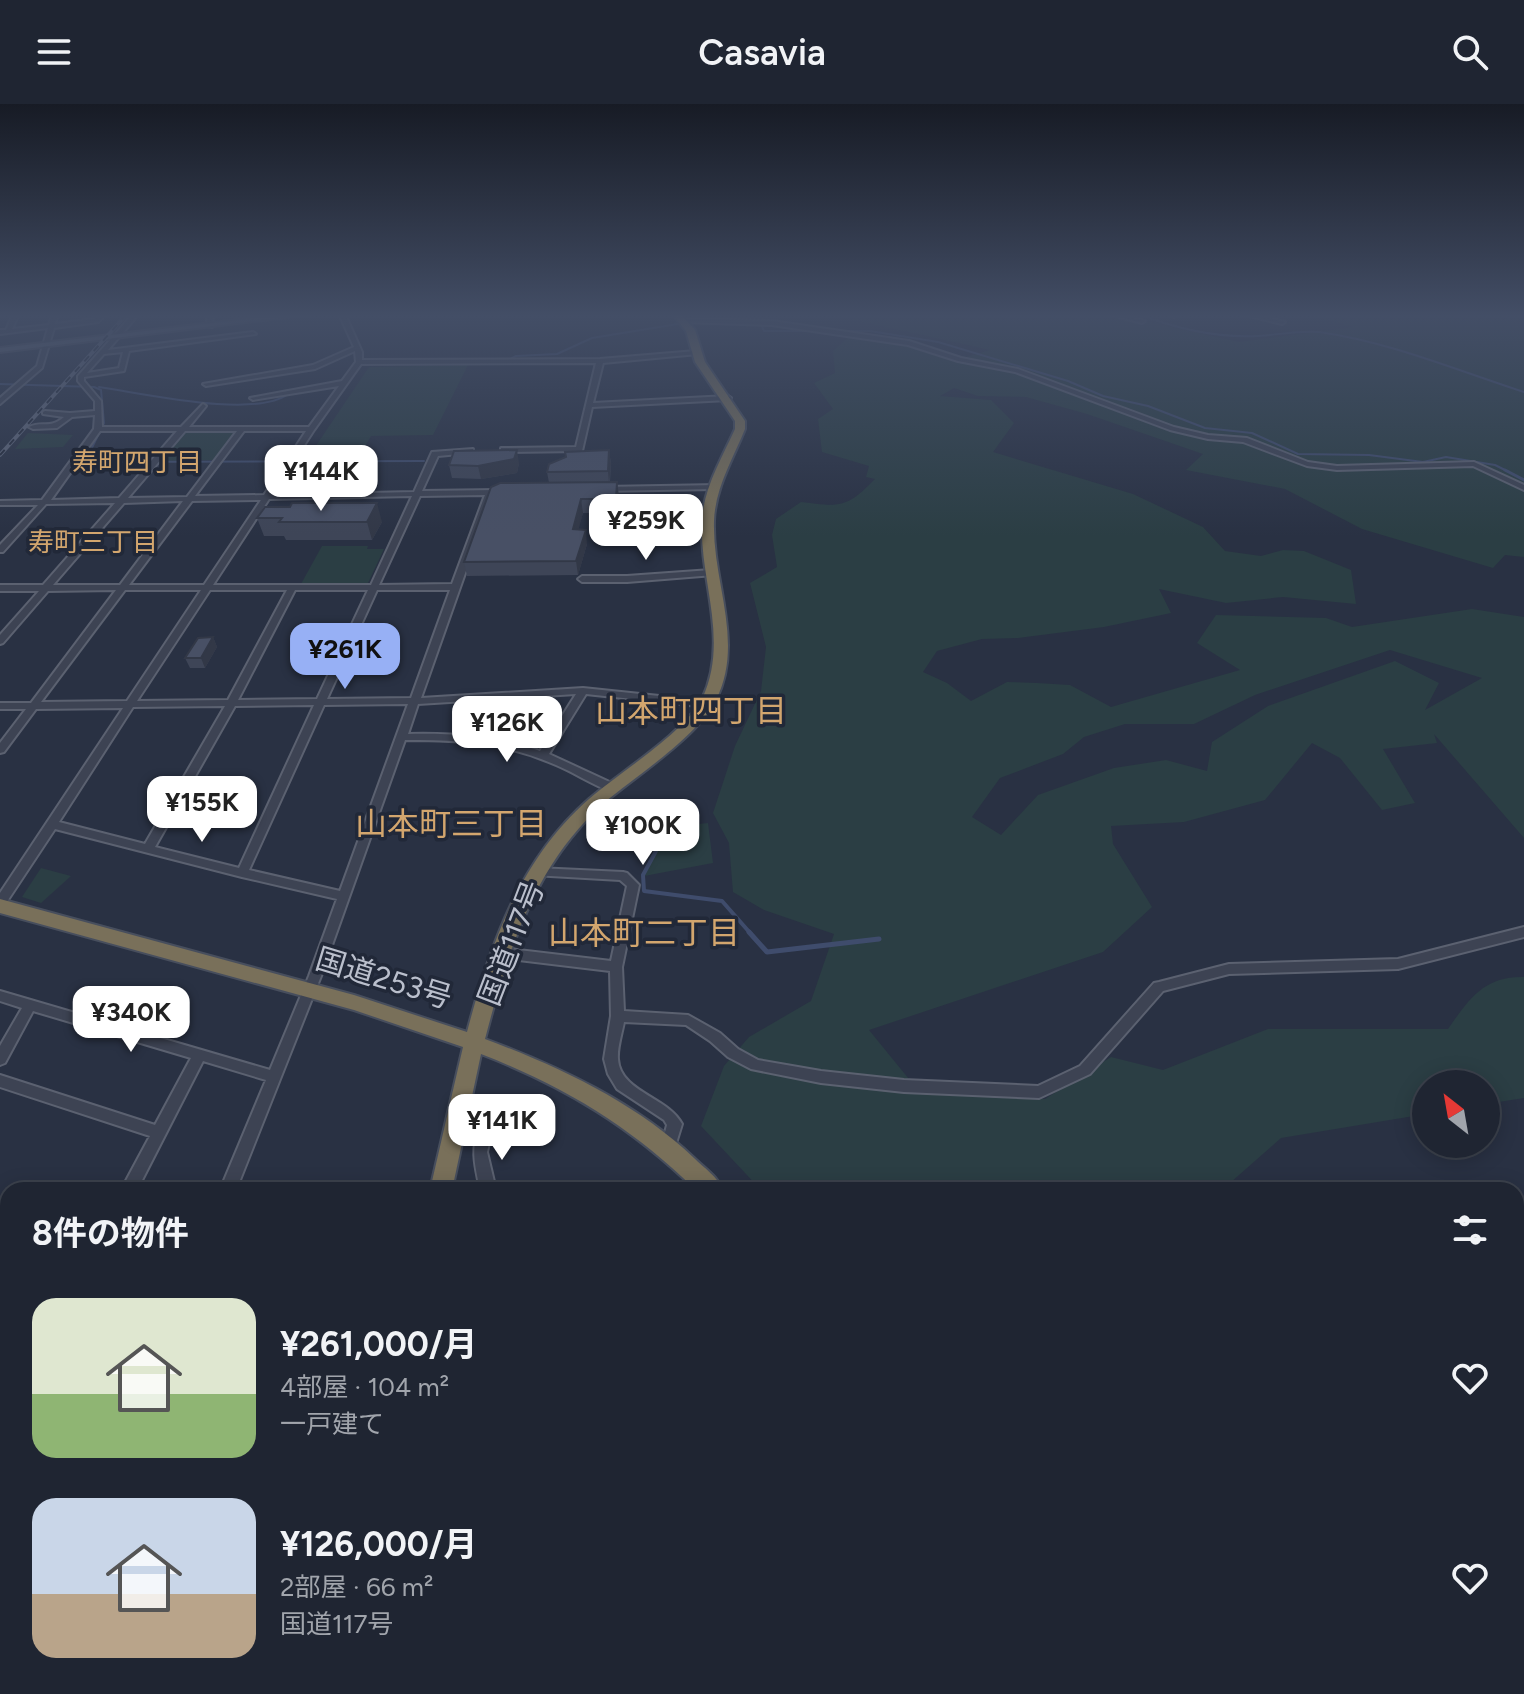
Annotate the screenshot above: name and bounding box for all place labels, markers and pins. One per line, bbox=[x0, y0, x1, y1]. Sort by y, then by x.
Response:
pin: ¥144K bbox=[265, 445, 377, 513]
pin: ¥259K bbox=[590, 494, 702, 562]
pin: ¥261K bbox=[289, 623, 401, 691]
pin: ¥126K bbox=[451, 696, 563, 764]
pin: ¥155K bbox=[146, 776, 258, 844]
pin: ¥100K bbox=[587, 799, 699, 867]
pin: ¥340K bbox=[75, 986, 187, 1054]
pin: ¥141K bbox=[446, 1094, 558, 1162]

